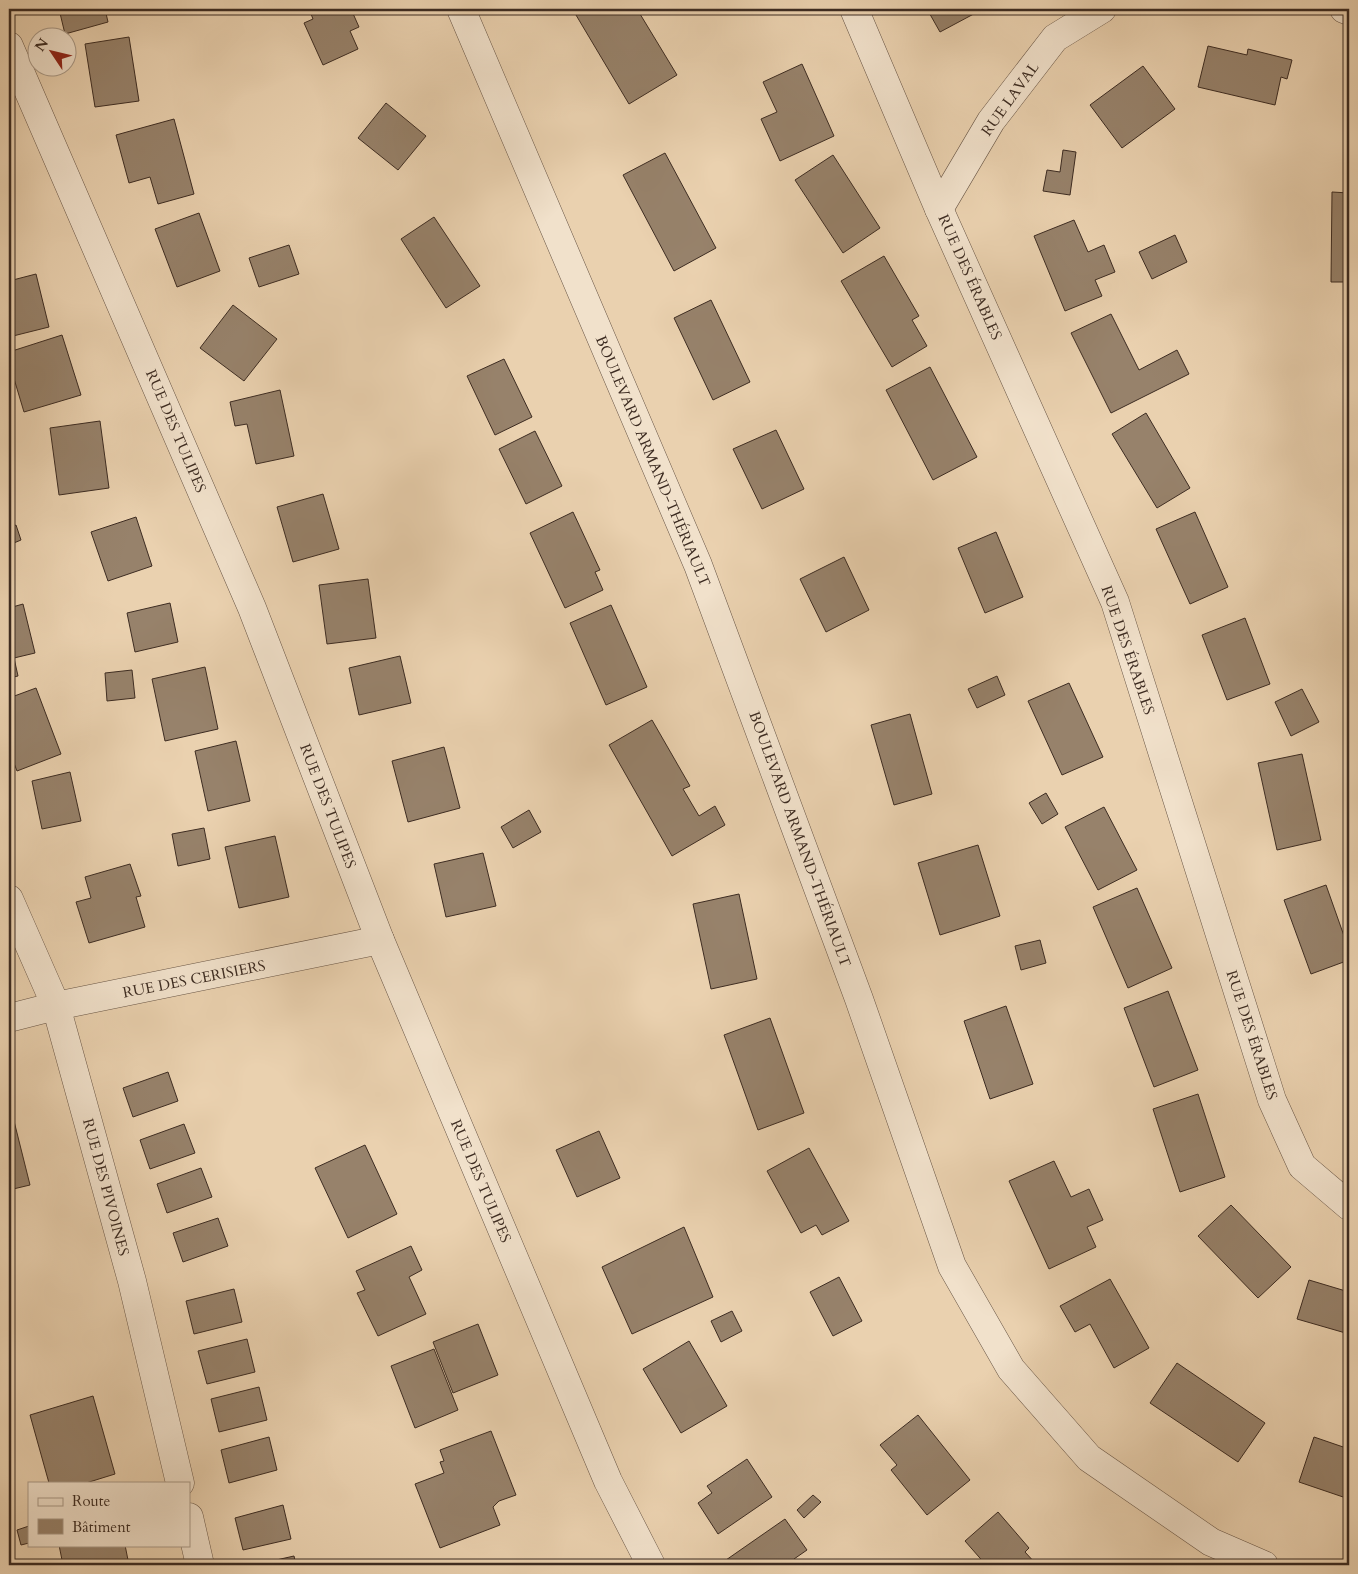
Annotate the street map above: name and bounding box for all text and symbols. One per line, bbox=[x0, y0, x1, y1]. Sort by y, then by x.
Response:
north arrow bbox=[28, 28, 78, 78]
text: N bbox=[30, 34, 53, 55]
street label: RUE LAVAL bbox=[977, 57, 1044, 140]
street label: RUE DES ÉRABLES bbox=[933, 211, 1007, 343]
street label: BOULEVARD ARMAND-THÉRIAULT bbox=[591, 332, 715, 590]
street label: RUE DES TULIPES bbox=[141, 366, 211, 496]
street label: RUE DES ÉRABLES bbox=[1097, 583, 1159, 717]
street label: BOULEVARD ARMAND-THÉRIAULT bbox=[744, 708, 856, 970]
street label: RUE DES TULIPES bbox=[295, 741, 361, 871]
street label: RUE DES CERISIERS bbox=[121, 955, 267, 1003]
street label: RUE DES ÉRABLES bbox=[1222, 968, 1282, 1102]
street label: RUE DES PIVOINES bbox=[78, 1116, 134, 1258]
street label: RUE DES TULIPES bbox=[446, 1116, 516, 1246]
legend bbox=[28, 1482, 190, 1546]
text: Route bbox=[72, 1491, 110, 1511]
text: Bâtiment bbox=[72, 1517, 131, 1537]

